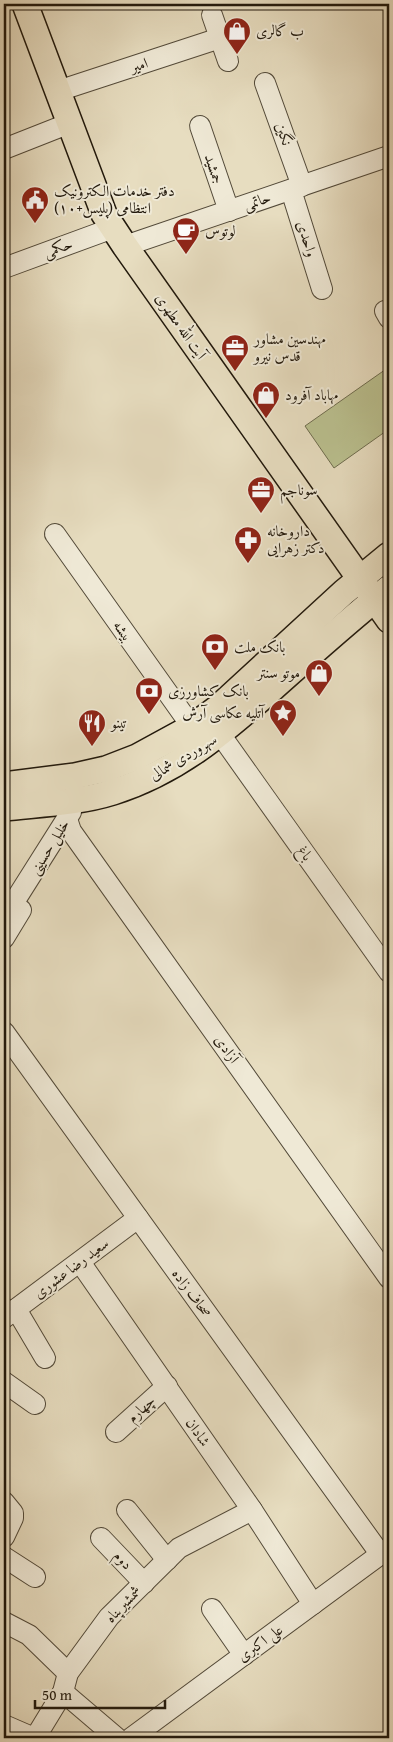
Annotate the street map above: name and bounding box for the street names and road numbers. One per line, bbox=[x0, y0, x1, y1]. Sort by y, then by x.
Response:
street label: امیر bbox=[125, 52, 150, 78]
street label: نگین bbox=[271, 120, 298, 148]
street label: جمشید bbox=[200, 151, 229, 187]
street label: حاتمی bbox=[240, 186, 274, 216]
street label: واحدی bbox=[292, 218, 323, 260]
street label: حکمی bbox=[40, 233, 76, 263]
street label: آیت الله مطهری bbox=[151, 288, 214, 365]
street label: بیشه bbox=[109, 616, 138, 645]
street label: سهروردی شمالی bbox=[145, 728, 220, 785]
street label: خلیل حسینی bbox=[23, 815, 75, 879]
street label: باغ bbox=[290, 841, 318, 866]
street label: آزادی bbox=[210, 1030, 246, 1069]
street label: سعید رضا عشوری bbox=[29, 1232, 113, 1303]
street label: صحاف زاده bbox=[167, 1264, 217, 1322]
street label: چهارم bbox=[122, 1390, 162, 1429]
street label: شادان bbox=[181, 1413, 216, 1450]
street label: دوم bbox=[107, 1545, 138, 1576]
street label: شمشیرپناه bbox=[100, 1580, 146, 1628]
street label: علی‌ اکبری bbox=[233, 1619, 288, 1667]

